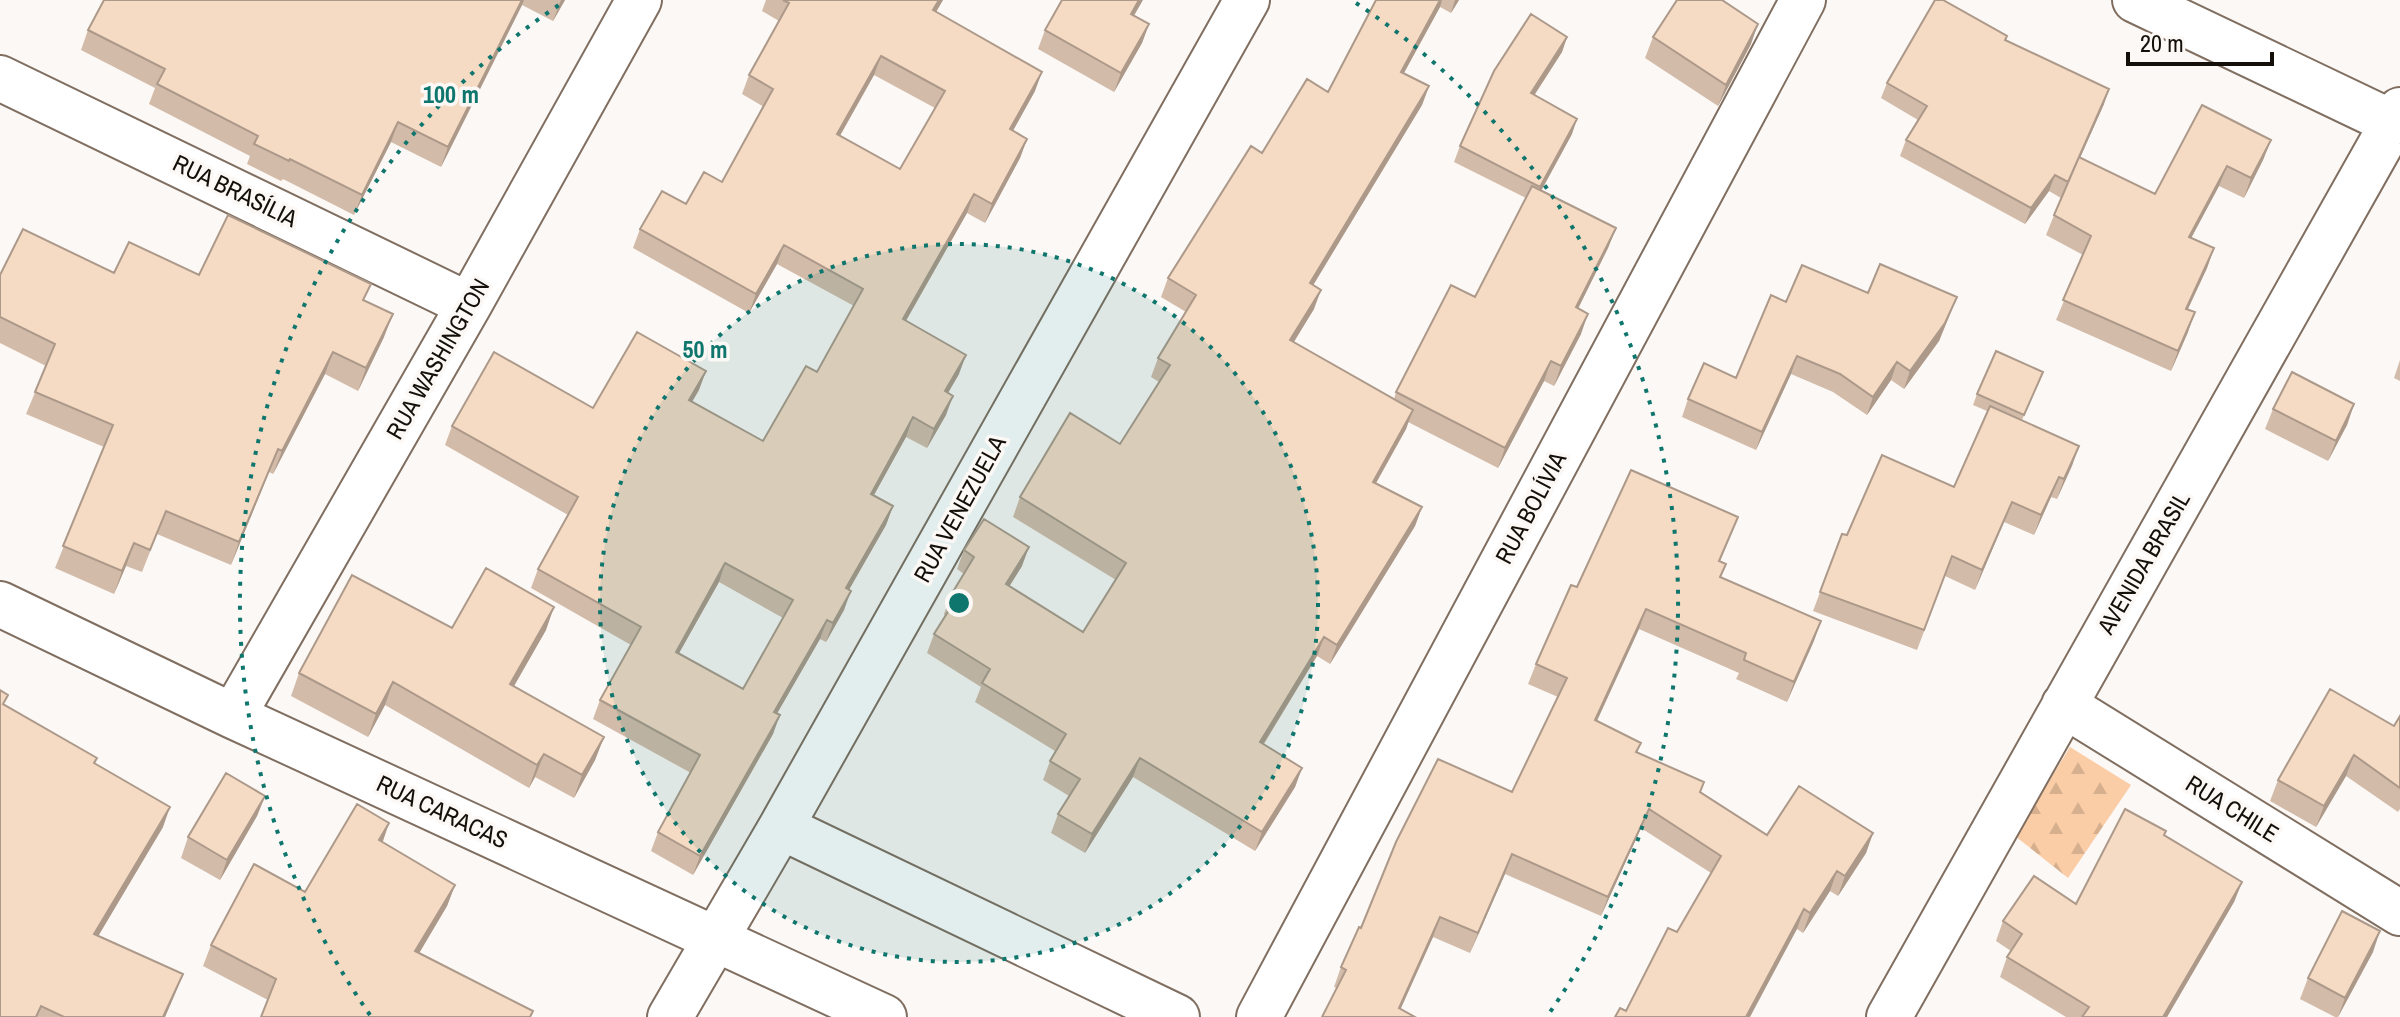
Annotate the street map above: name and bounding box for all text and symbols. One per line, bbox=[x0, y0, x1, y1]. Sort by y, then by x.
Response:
scale bar bbox=[2128, 16, 2272, 66]
text: 20 m bbox=[2140, 27, 2184, 59]
text: 100 m bbox=[423, 78, 479, 110]
street label: RUA BRASÍLIA bbox=[168, 146, 304, 234]
street label: RUA WASHINGTON bbox=[378, 272, 496, 445]
text: 50 m bbox=[683, 333, 727, 365]
street label: RUA VENEZUELA bbox=[906, 429, 1013, 588]
street label: RUA BOLÍVIA bbox=[1487, 445, 1573, 569]
street label: AVENIDA BRASIL bbox=[2089, 485, 2197, 640]
centre of rings bbox=[945, 589, 973, 617]
street label: RUA CARACAS bbox=[372, 767, 513, 855]
street label: RUA CHILE bbox=[2180, 767, 2285, 849]

